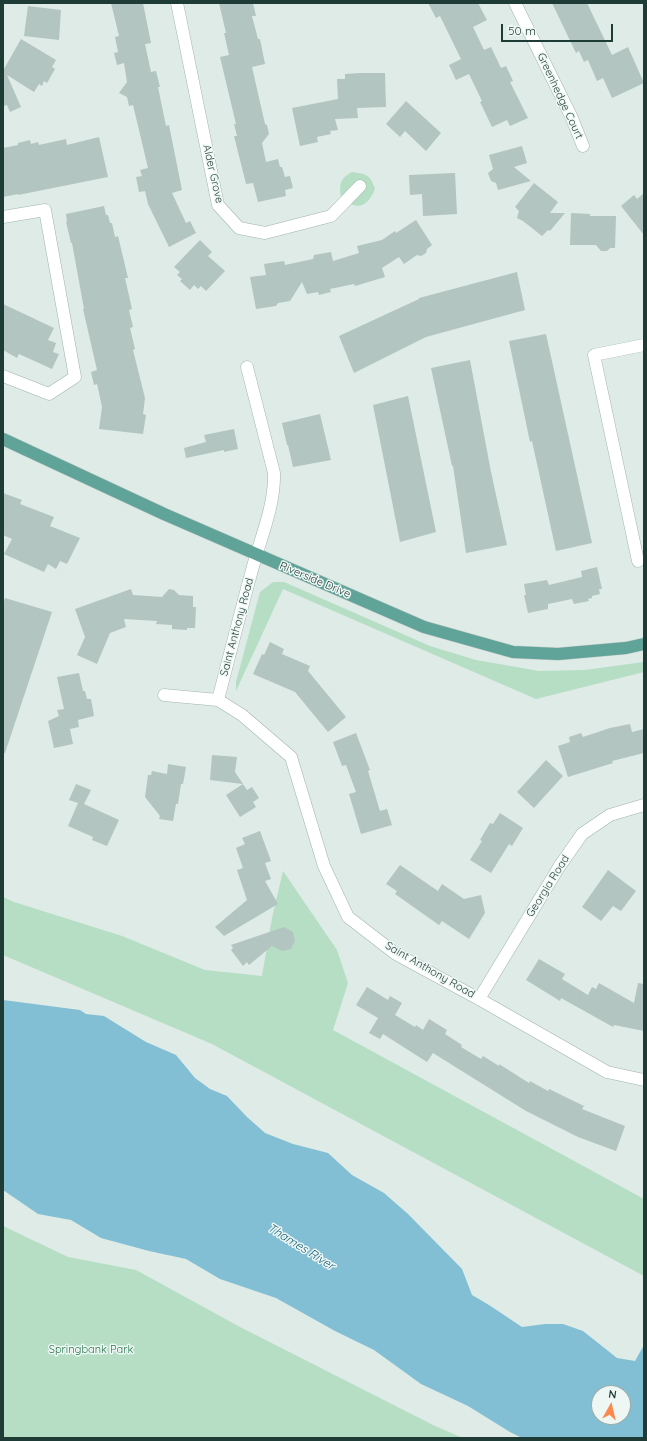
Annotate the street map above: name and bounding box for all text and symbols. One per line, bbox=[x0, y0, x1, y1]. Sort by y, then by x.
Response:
scale bar bbox=[503, 16, 615, 42]
text: 50 m bbox=[508, 23, 536, 38]
street label: Greenhedge Court bbox=[534, 51, 586, 141]
street label: Alder Grove bbox=[200, 143, 226, 205]
street label: Riverside Drive bbox=[278, 559, 352, 601]
street label: Saint Anthony Road bbox=[218, 576, 256, 678]
street label: Georgia Road bbox=[524, 853, 572, 919]
street label: Saint Anthony Road bbox=[383, 939, 477, 1001]
water label: Thames River bbox=[265, 1221, 337, 1273]
park label: Springbank Park bbox=[49, 1343, 133, 1357]
north arrow bbox=[591, 1385, 631, 1425]
text: N bbox=[608, 1387, 618, 1402]

